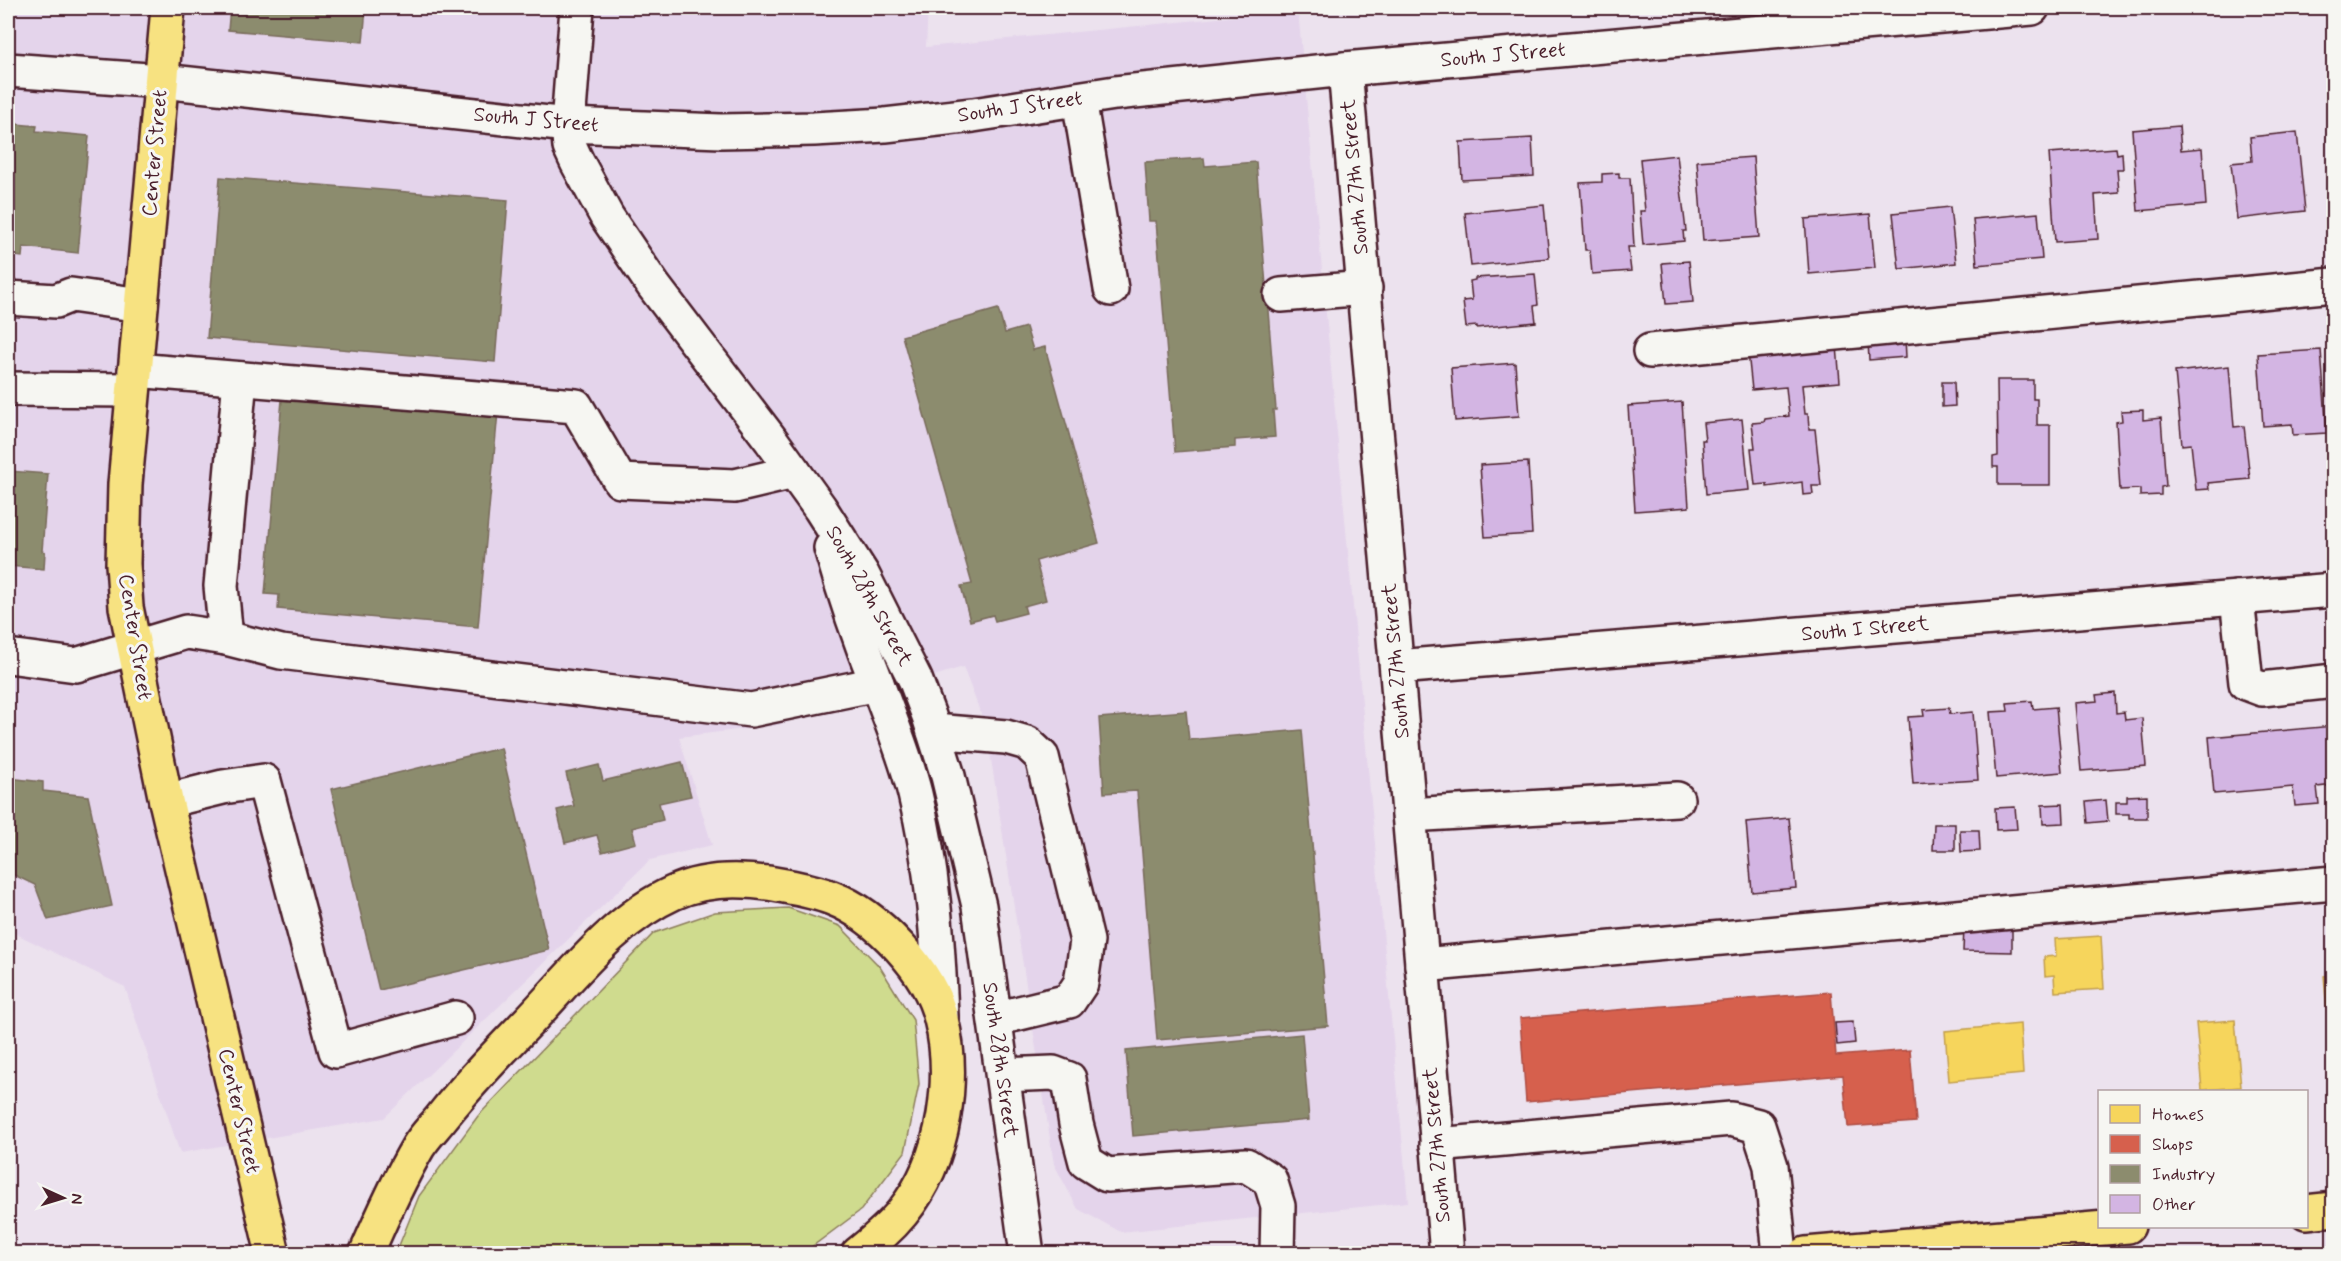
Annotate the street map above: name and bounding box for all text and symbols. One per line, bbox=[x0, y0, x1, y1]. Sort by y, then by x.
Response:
street label: South J Street bbox=[1439, 36, 1567, 74]
street label: South J Street bbox=[956, 84, 1084, 130]
street label: Center Street bbox=[136, 88, 175, 218]
street label: South 27th Street bbox=[1334, 98, 1376, 256]
street label: South J Street bbox=[472, 101, 600, 139]
street label: South 28th Street bbox=[819, 521, 920, 672]
street label: Center Street bbox=[111, 572, 159, 702]
street label: South 27th Street bbox=[1375, 582, 1417, 740]
street label: South I Street bbox=[1800, 609, 1931, 649]
street label: South 28th Street bbox=[975, 981, 1025, 1140]
street label: Center Street bbox=[211, 1046, 267, 1176]
street label: South 27th Street bbox=[1416, 1066, 1458, 1224]
legend bbox=[2098, 1090, 2308, 1228]
text: Homes bbox=[2152, 1103, 2204, 1127]
text: Shops bbox=[2152, 1133, 2193, 1157]
text: Industry bbox=[2152, 1163, 2215, 1187]
north arrow bbox=[33, 1168, 93, 1228]
text: N bbox=[66, 1193, 87, 1205]
text: Other bbox=[2152, 1193, 2196, 1217]

